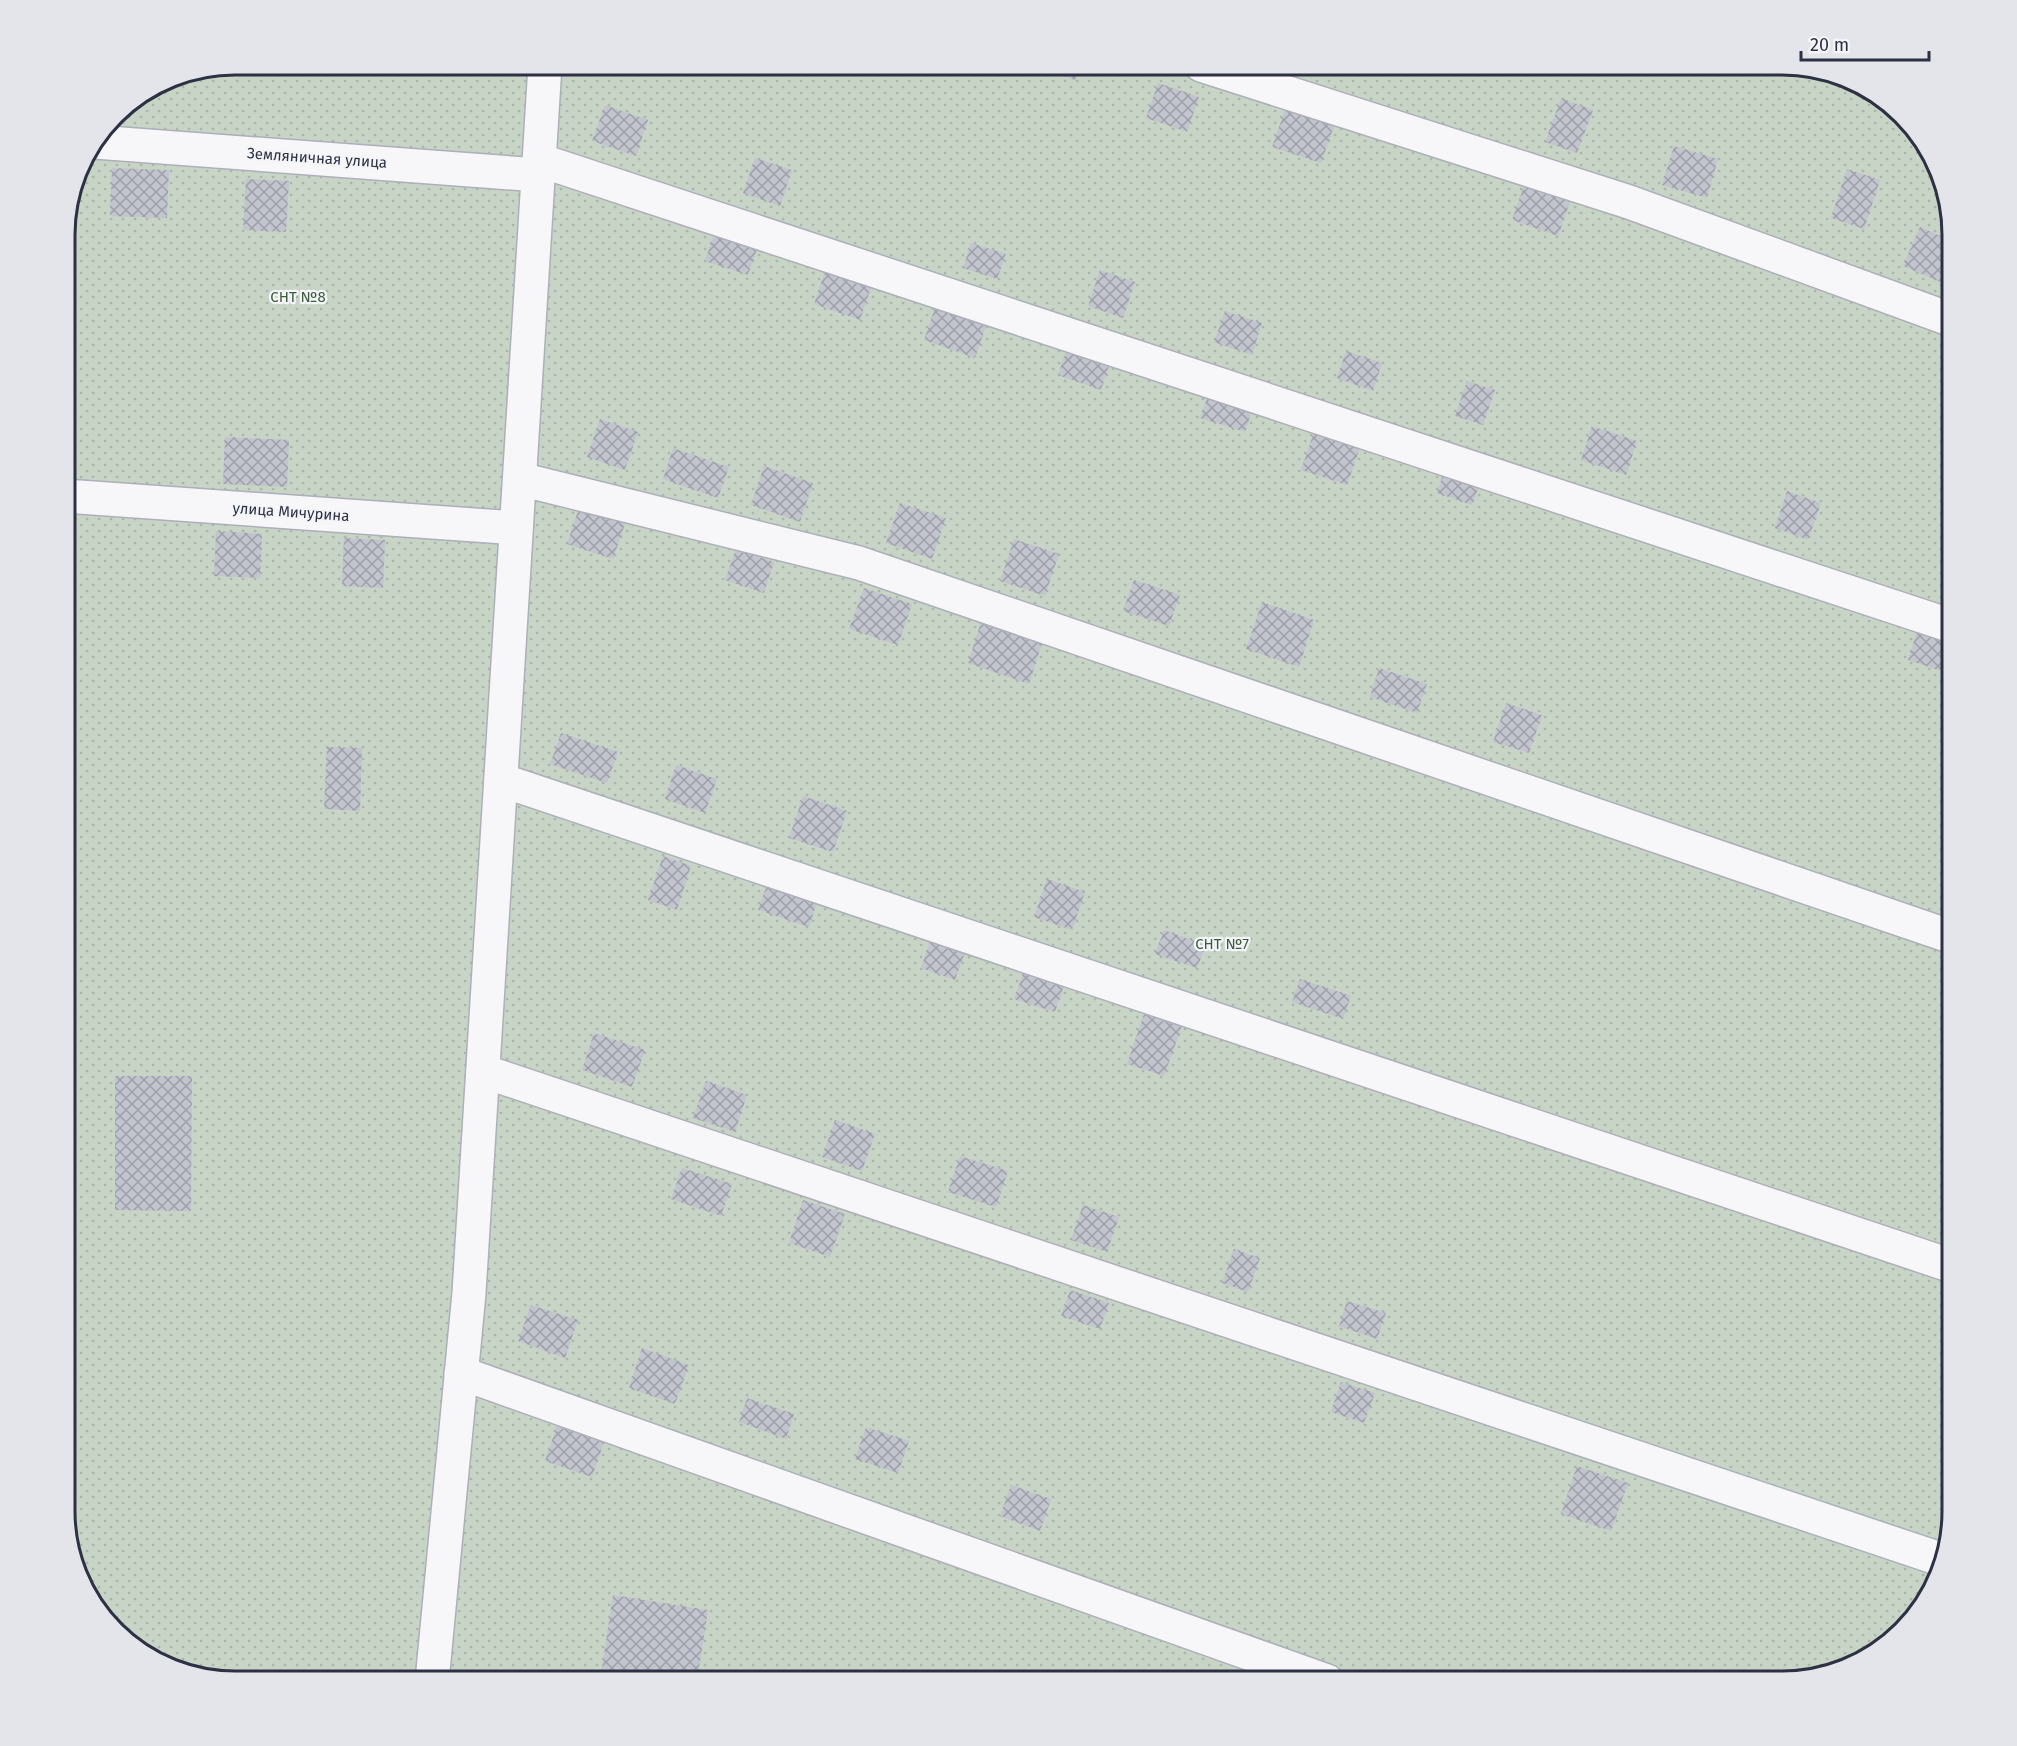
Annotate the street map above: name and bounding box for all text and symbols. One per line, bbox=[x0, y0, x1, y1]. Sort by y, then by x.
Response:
scale bar bbox=[1801, 24, 1928, 62]
text: 20 m bbox=[1810, 34, 1849, 56]
street label: Земляничная улица bbox=[246, 144, 388, 172]
park label: СНТ №8 bbox=[270, 288, 326, 306]
street label: улица Мичурина bbox=[232, 499, 350, 525]
park label: СНТ №7 bbox=[1195, 935, 1249, 953]

